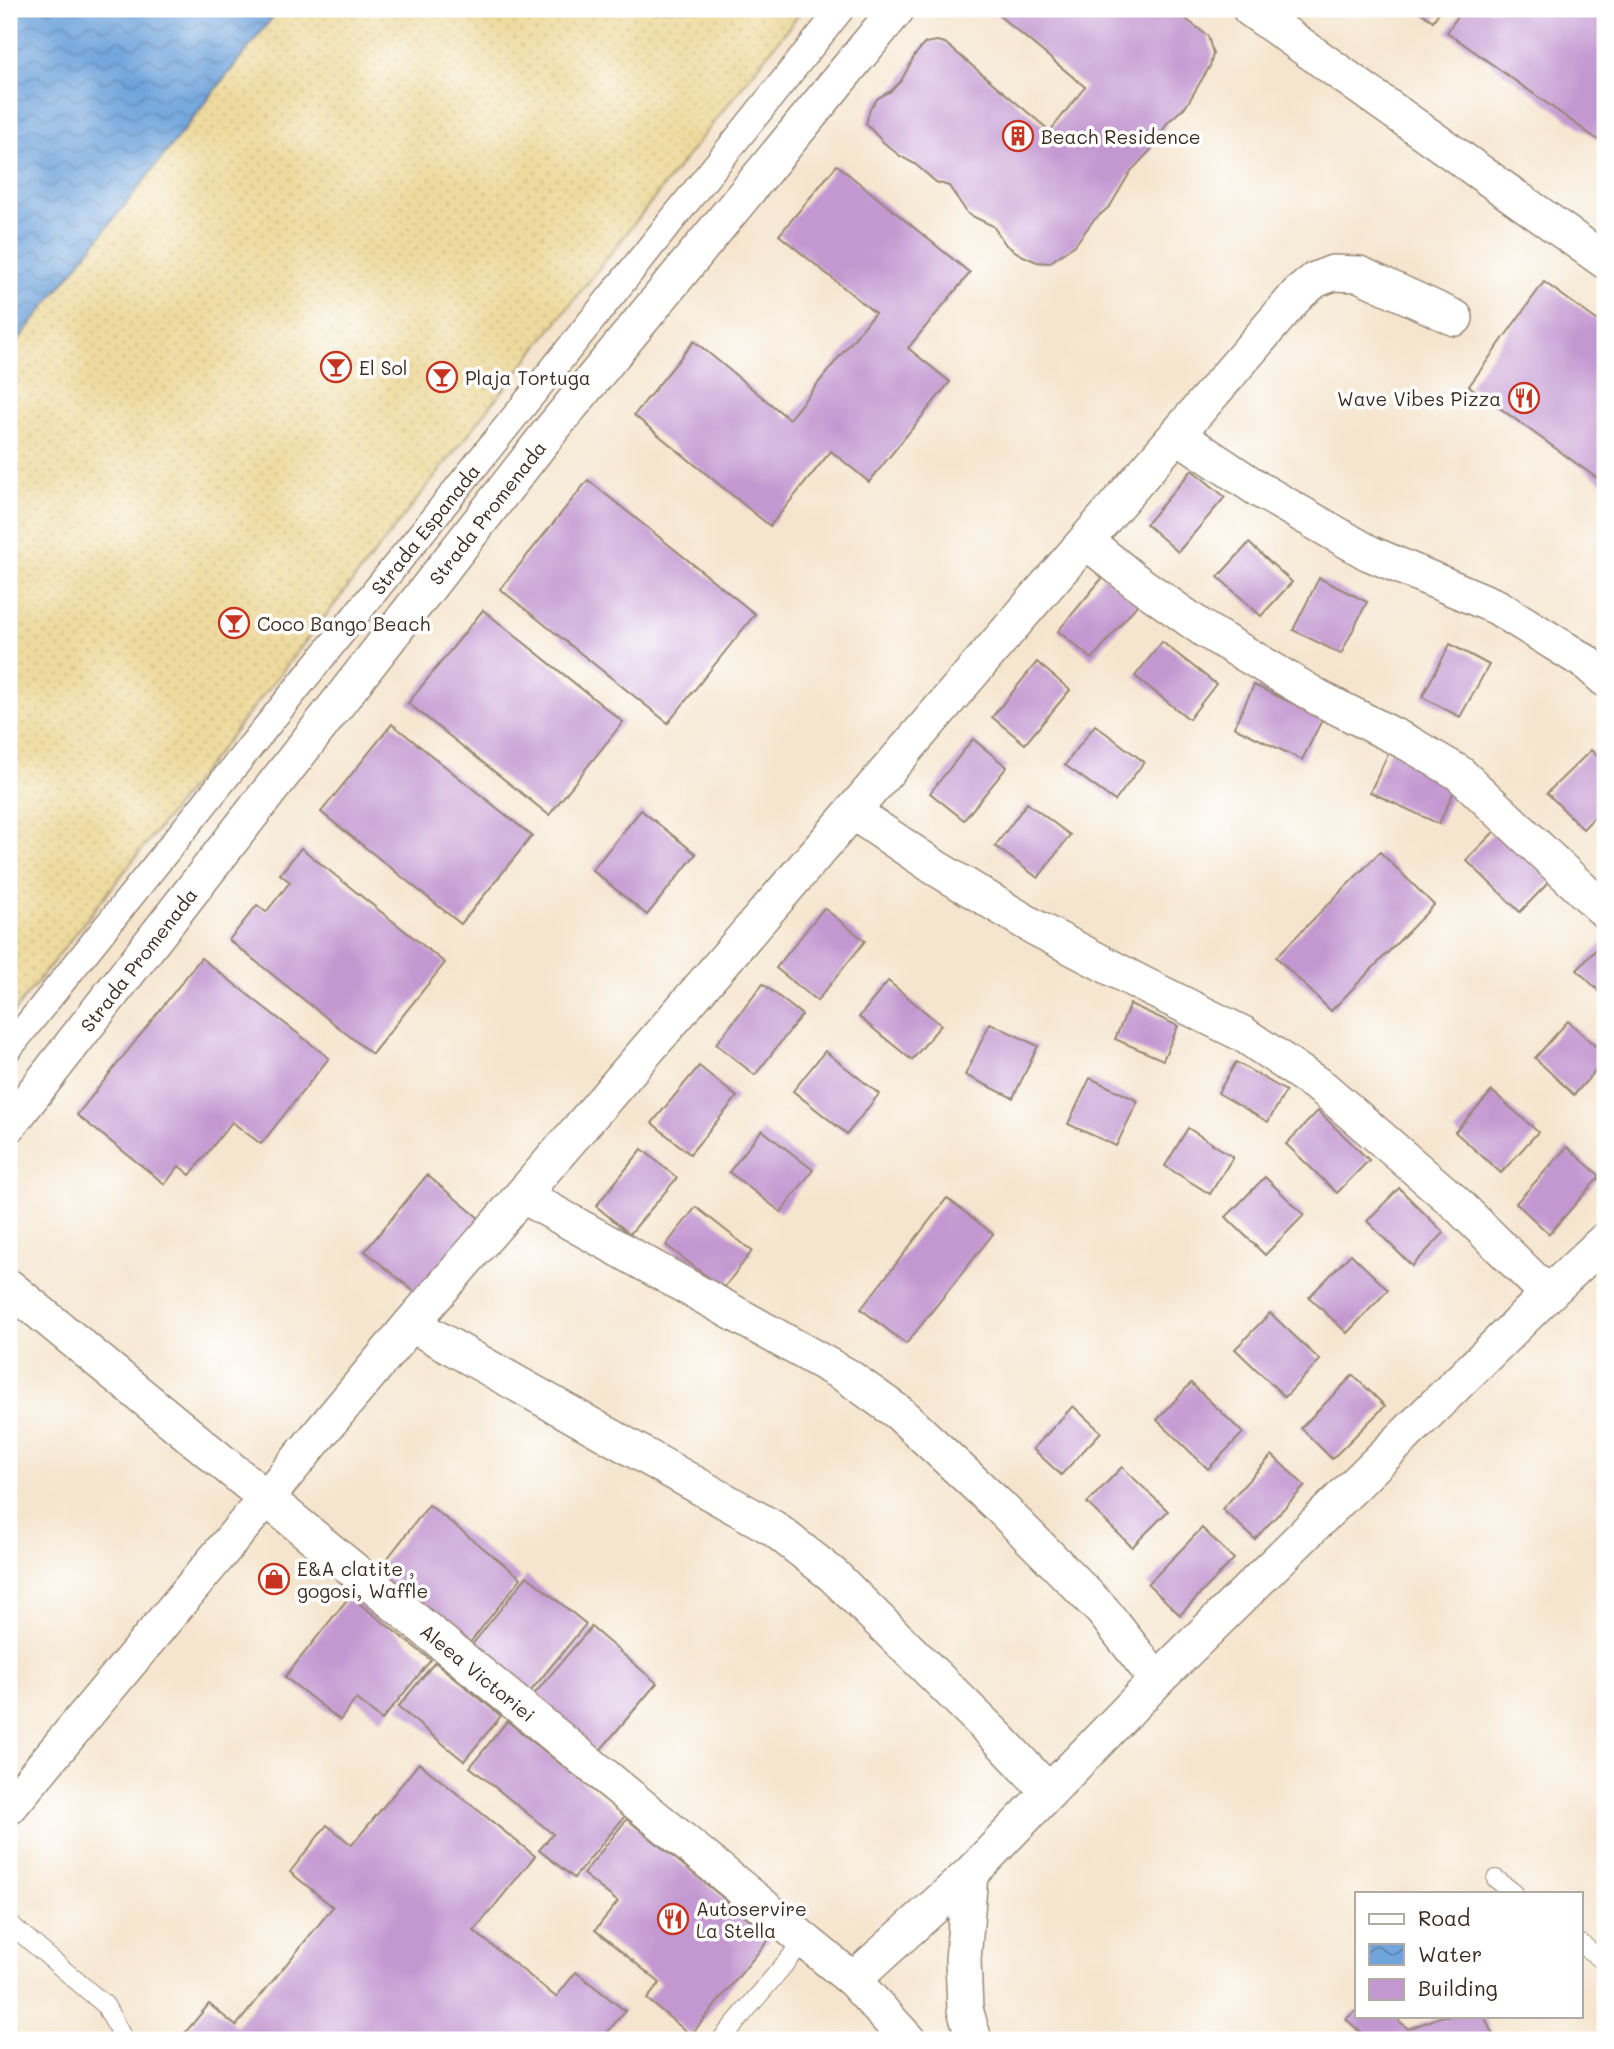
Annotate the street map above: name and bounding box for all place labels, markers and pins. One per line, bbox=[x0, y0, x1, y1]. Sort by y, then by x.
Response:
building icon: Beach Residence bbox=[1001, 119, 1035, 153]
place label: Beach Residence bbox=[1041, 124, 1201, 149]
bar icon: El Sol bbox=[319, 350, 353, 384]
place label: El Sol bbox=[359, 355, 407, 380]
bar icon: Plaja Tortuga bbox=[425, 360, 459, 394]
place label: Plaja Tortuga bbox=[465, 365, 591, 390]
restaurant icon: Wave Vibes Pizza bbox=[1507, 381, 1541, 415]
place label: Wave Vibes Pizza bbox=[1337, 386, 1501, 411]
bar icon: Coco Bango Beach bbox=[217, 606, 251, 640]
place label: Coco Bango Beach bbox=[257, 611, 430, 636]
place label: E&A clatite , gogosi, Waffle bbox=[297, 1556, 428, 1603]
shop icon: E&A clatite , gogosi, Waffle bbox=[257, 1562, 291, 1596]
place label: Autoservire La Stella bbox=[696, 1896, 807, 1943]
restaurant icon: Autoservire La Stella bbox=[656, 1902, 690, 1936]

